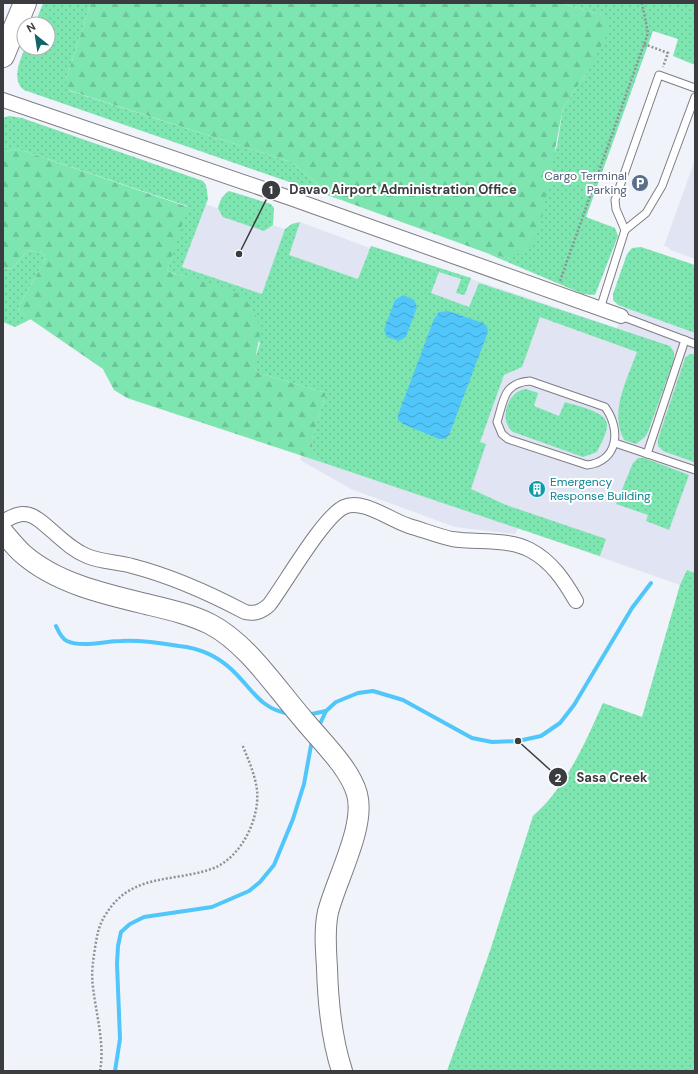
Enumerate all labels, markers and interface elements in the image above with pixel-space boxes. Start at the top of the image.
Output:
north arrow [16,16,56,56]
text: N [24,19,38,35]
place label: Cargo Terminal Parking [544,168,627,198]
parking icon: Cargo Terminal Parking [630,173,650,193]
callout: Davao Airport Administration Office [261,177,525,202]
text: Davao Airport Administration Office [289,181,517,198]
text: 1 [269,182,273,198]
place label: Emergency Response Building [550,474,651,504]
building icon: Emergency Response Building [527,479,547,499]
callout: Sasa Creek [548,765,655,790]
text: Sasa Creek [576,769,648,786]
text: 2 [555,770,562,786]

